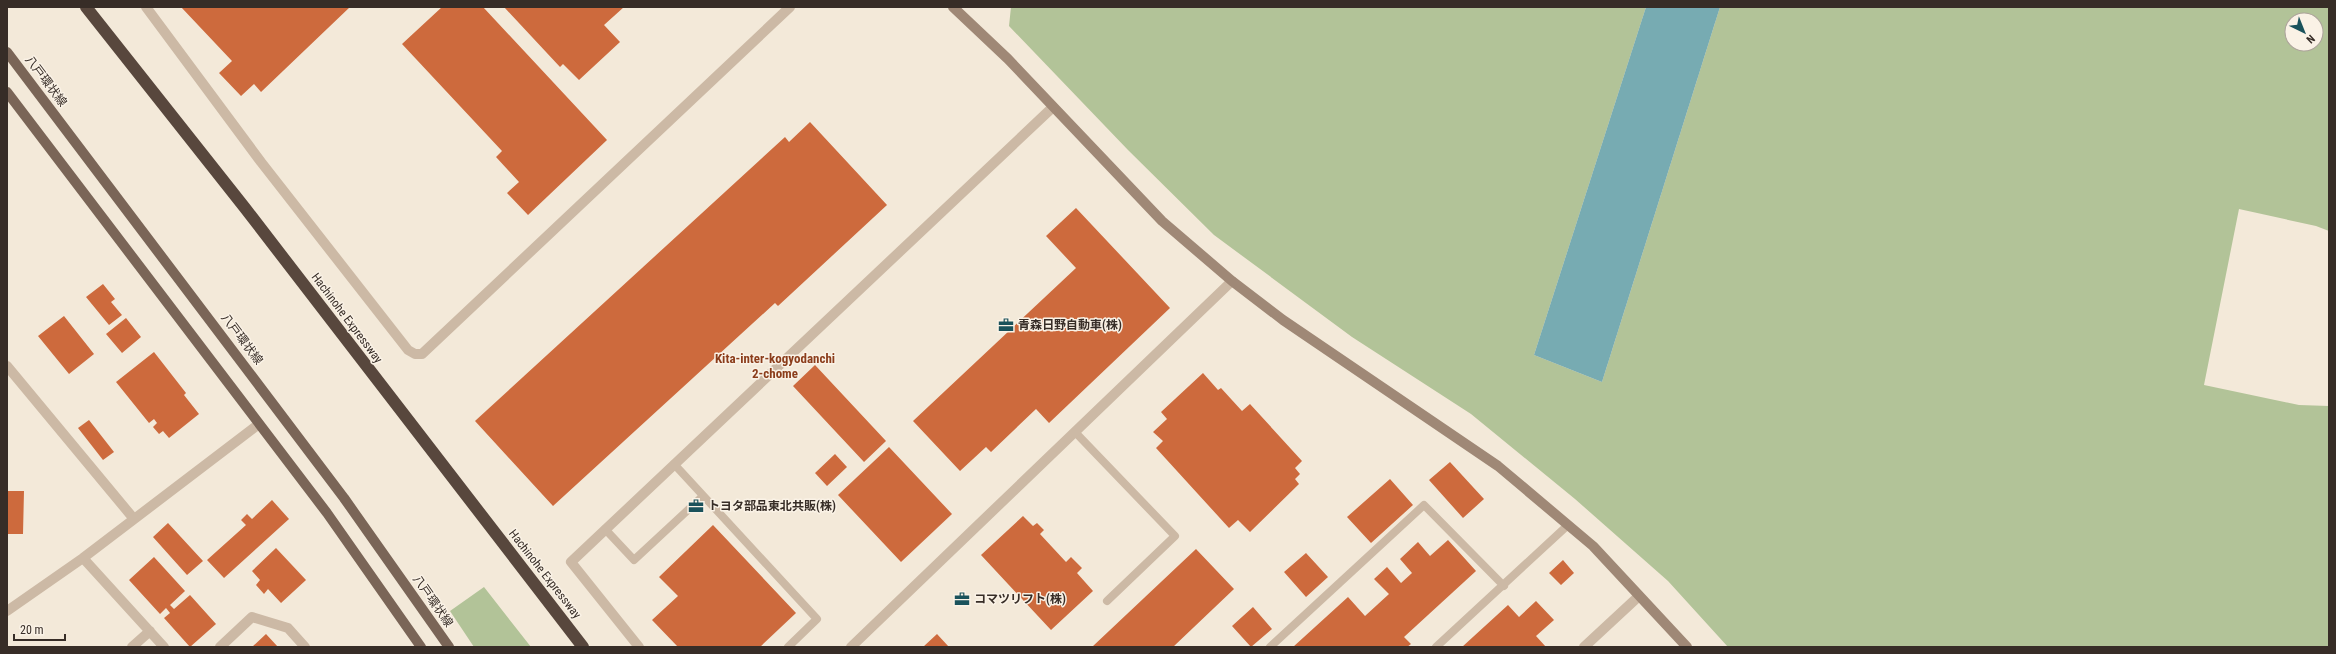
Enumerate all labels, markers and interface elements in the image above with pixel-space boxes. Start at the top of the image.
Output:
north arrow [2284,12,2324,52]
text: N [2303,32,2317,46]
street label: 八戸環状線 [22,53,70,109]
street label: Hachinohe Expressway [309,270,385,366]
street label: 八戸環状線 [218,311,266,367]
office icon: 青森日野自動車(株) [997,316,1015,334]
place label: 青森日野自動車(株) [1018,318,1122,332]
district label: Kita-inter-kogyodanchi 2-chome [715,351,835,381]
office icon: トヨタ部品東北共販(株) [687,497,705,515]
place label: トヨタ部品東北共販(株) [708,499,836,513]
street label: Hachinohe Expressway [506,527,584,621]
street label: 八戸環状線 [410,572,456,630]
office icon: コマツリフト(株) [953,590,971,608]
place label: コマツリフト(株) [974,592,1066,606]
scale bar [14,616,65,642]
text: 20 m [20,623,44,637]

